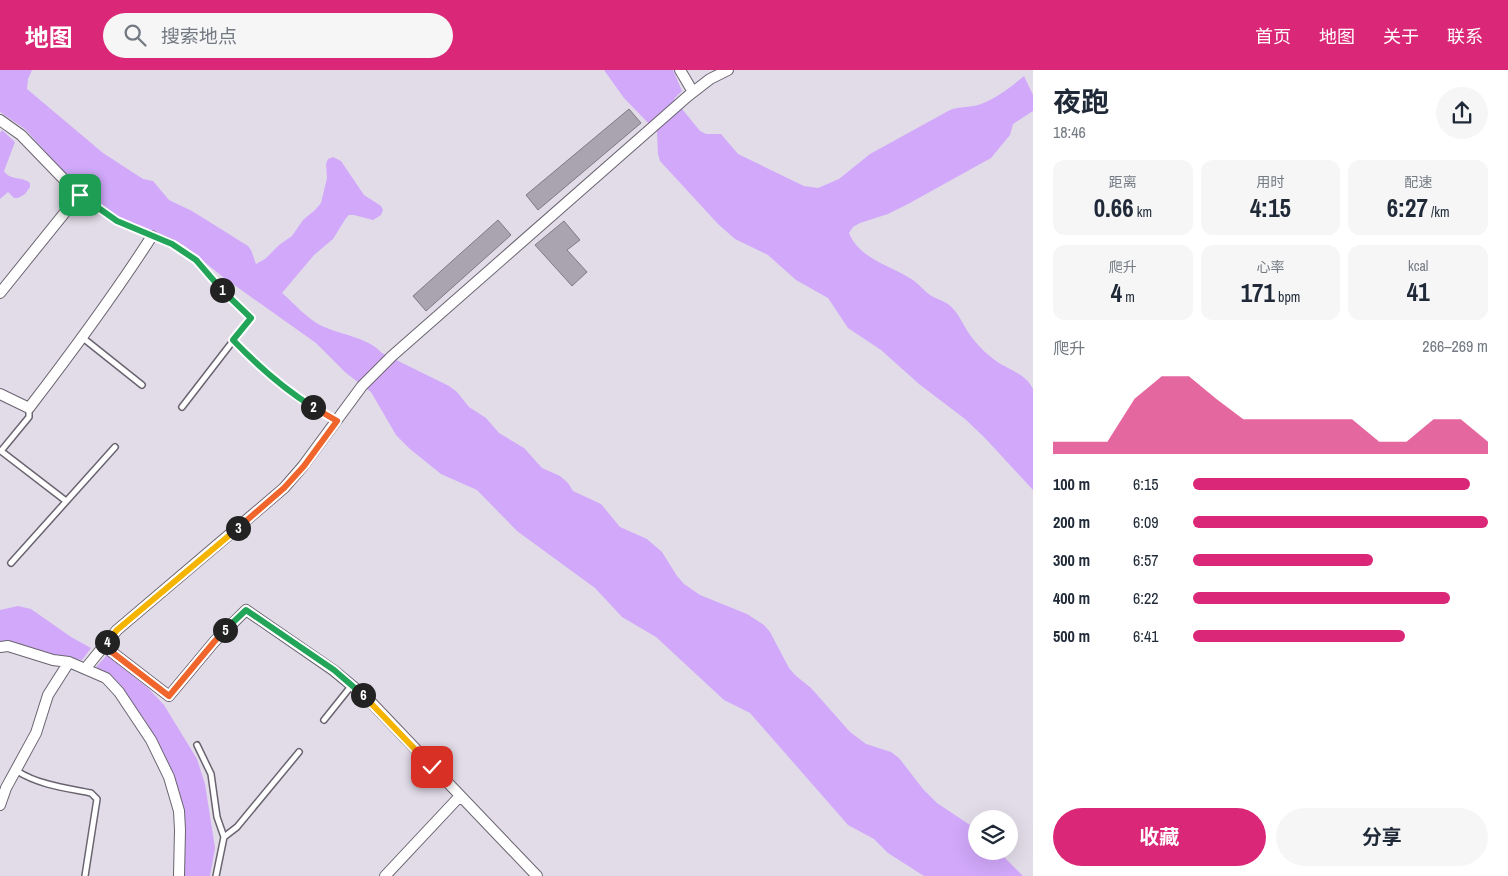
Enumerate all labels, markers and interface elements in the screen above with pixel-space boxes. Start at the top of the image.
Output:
search box [103,13,453,58]
text: 地图 [25,21,73,53]
icon: search [121,21,149,49]
text: 搜索地点 [161,23,237,49]
text: 首页 [1255,24,1291,49]
text: 地图 [1319,24,1355,49]
text: 关于 [1383,24,1419,49]
text: 联系 [1447,24,1483,49]
text: 夜跑 [1053,83,1109,121]
button: share [1436,87,1488,139]
text: 18:46 [1053,121,1086,143]
text: 距离 [1109,173,1137,191]
text: 用时 [1256,173,1284,191]
text: 配速 [1404,173,1432,191]
pin [59,174,101,216]
icon: arrive [66,181,94,209]
text: 0.66 [1094,191,1134,225]
text: 4:15 [1250,191,1291,225]
text: 6:27 [1387,191,1428,225]
text: km [1134,203,1152,221]
text: /km [1428,203,1450,221]
text: kcal [1408,257,1428,275]
text: 爬升 [1109,258,1137,276]
text: 心率 [1256,258,1284,276]
text: 41 [1407,275,1430,309]
text: 4 [1111,276,1122,310]
text: 171 [1241,276,1275,310]
pin: 1 [210,278,234,302]
text: 1 [219,281,226,299]
text: m [1122,288,1135,306]
text: bpm [1275,288,1300,306]
text: 266–269 m [1422,335,1488,357]
text: 爬升 [1053,337,1085,359]
pin: 2 [300,394,326,420]
text: 2 [310,398,317,416]
text: 100 m [1053,473,1090,495]
text: 6:15 [1133,473,1159,495]
text: 200 m [1053,511,1090,533]
text: 6:09 [1133,511,1159,533]
pin: 3 [226,516,250,540]
text: 3 [235,519,242,537]
text: 300 m [1053,549,1090,571]
text: 6:57 [1133,549,1159,571]
text: 400 m [1053,587,1090,609]
text: 6:22 [1133,587,1159,609]
pin: 5 [212,618,238,642]
text: 5 [222,621,229,639]
text: 500 m [1053,625,1090,647]
text: 6:41 [1133,625,1159,647]
pin: 4 [94,630,120,654]
text: 4 [104,633,111,651]
pin: 6 [350,682,376,708]
text: 6 [360,686,367,704]
pin [411,746,453,788]
icon: check [418,753,446,781]
button: 收藏 [1053,808,1266,866]
button: 分享 [1276,808,1488,866]
map controls [968,810,1018,860]
button: layers [968,810,1018,860]

